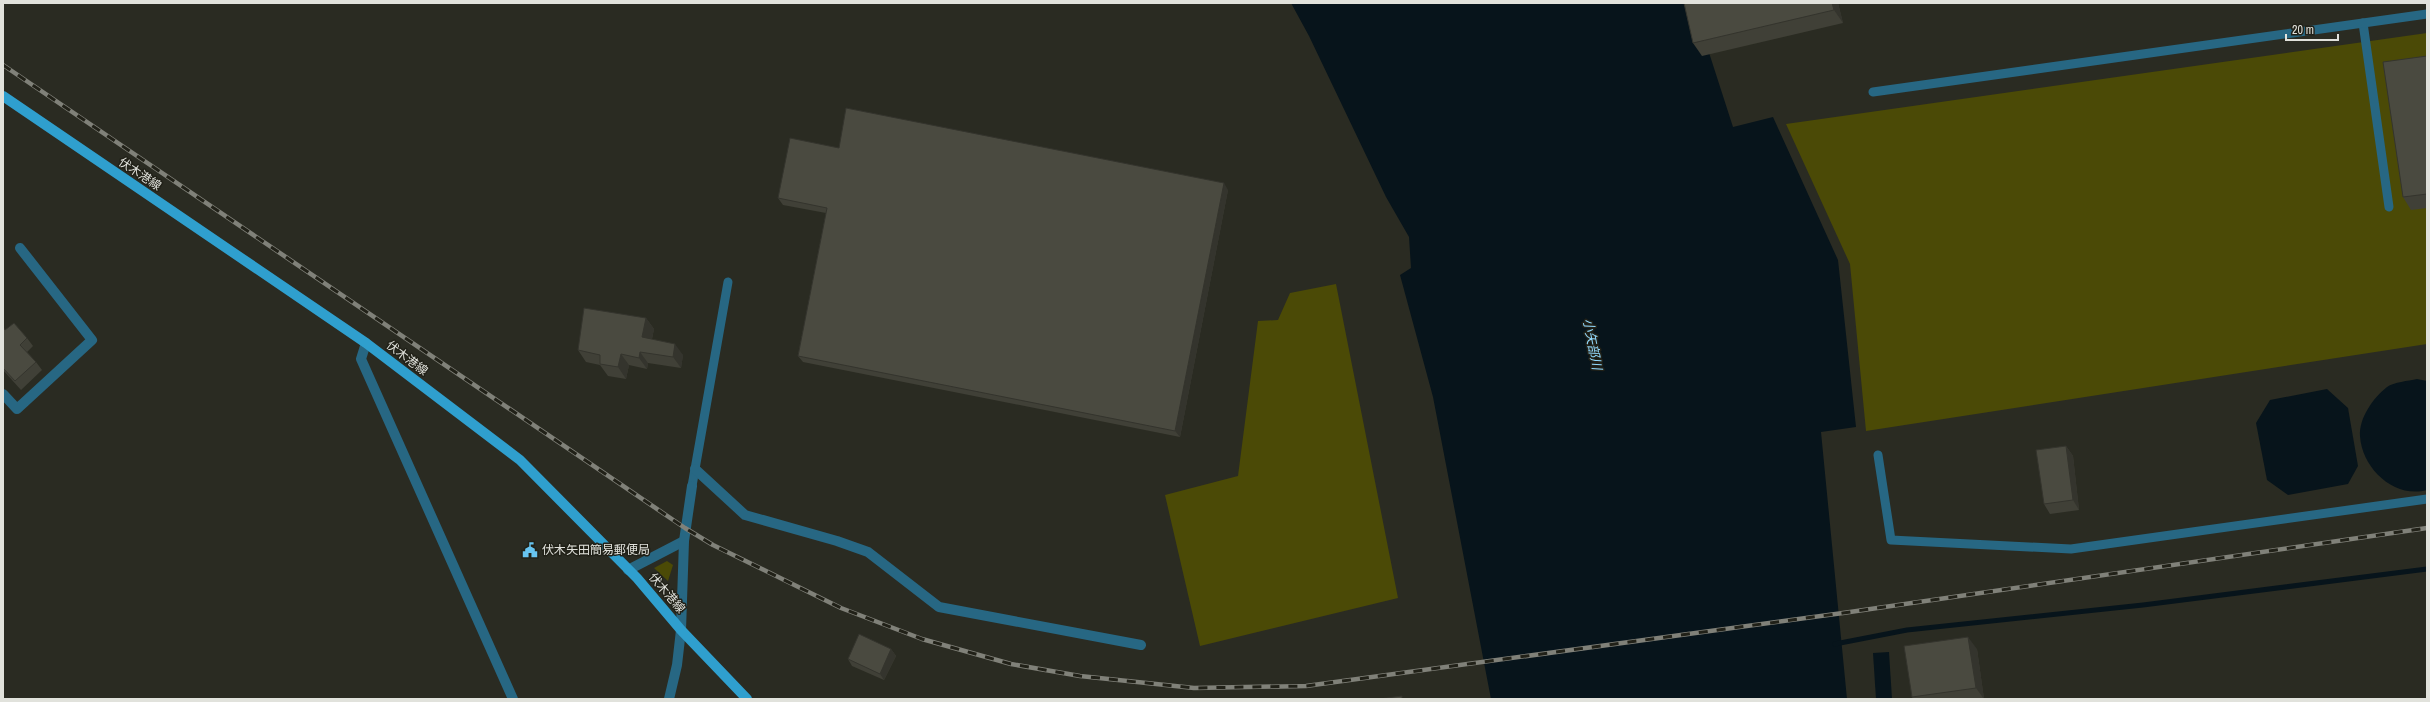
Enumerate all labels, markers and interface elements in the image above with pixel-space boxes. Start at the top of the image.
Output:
scale bar [2286,16,2338,42]
text: 20 m [2292,22,2314,38]
street label: 伏木港線 [116,154,164,194]
water label: 小矢部川 [1579,317,1606,373]
street label: 伏木港線 [383,337,431,379]
public building icon: 伏木矢田簡易郵便局 [521,541,539,559]
place label: 伏木矢田簡易郵便局 [542,542,650,558]
street label: 伏木港線 [645,570,689,616]

